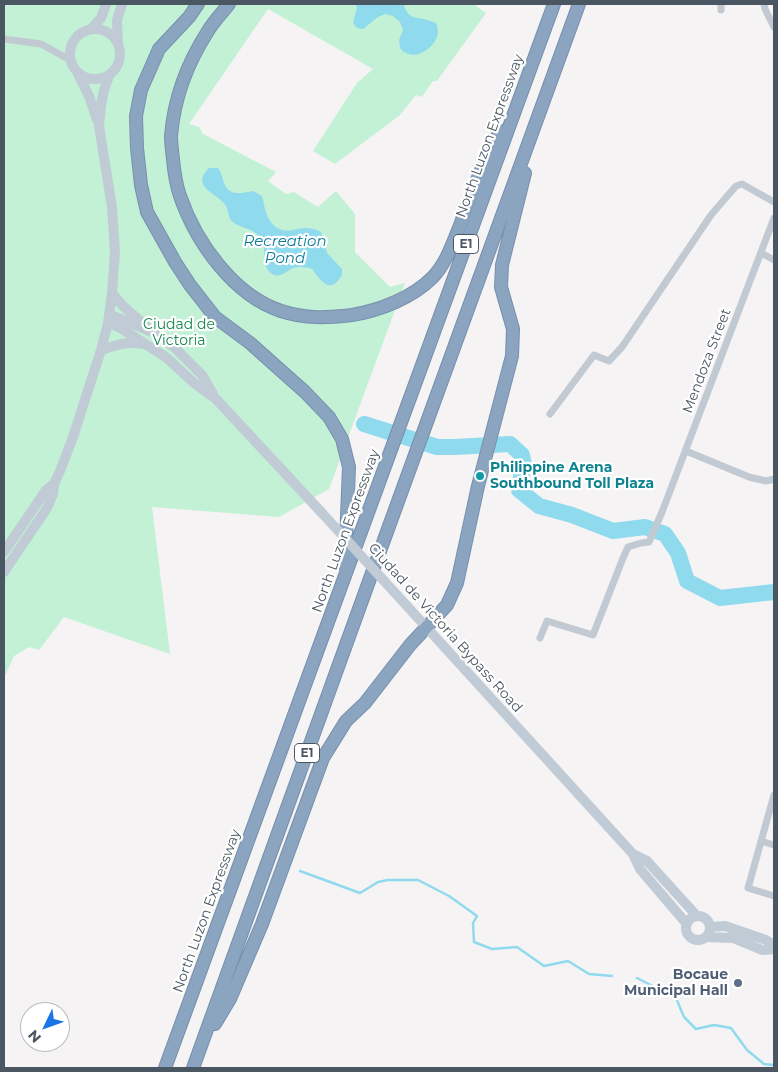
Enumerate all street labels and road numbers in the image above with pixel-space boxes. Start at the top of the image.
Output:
street label: North Luzon Expressway [453,52,527,220]
road number: E1 [454,234,478,253]
street label: Mendoza Street [679,306,735,416]
street label: North Luzon Expressway [309,447,383,615]
street label: Ciudad de Victoria Bypass Road [364,540,526,716]
road number: E1 [294,744,320,762]
street label: North Luzon Expressway [170,827,244,995]

